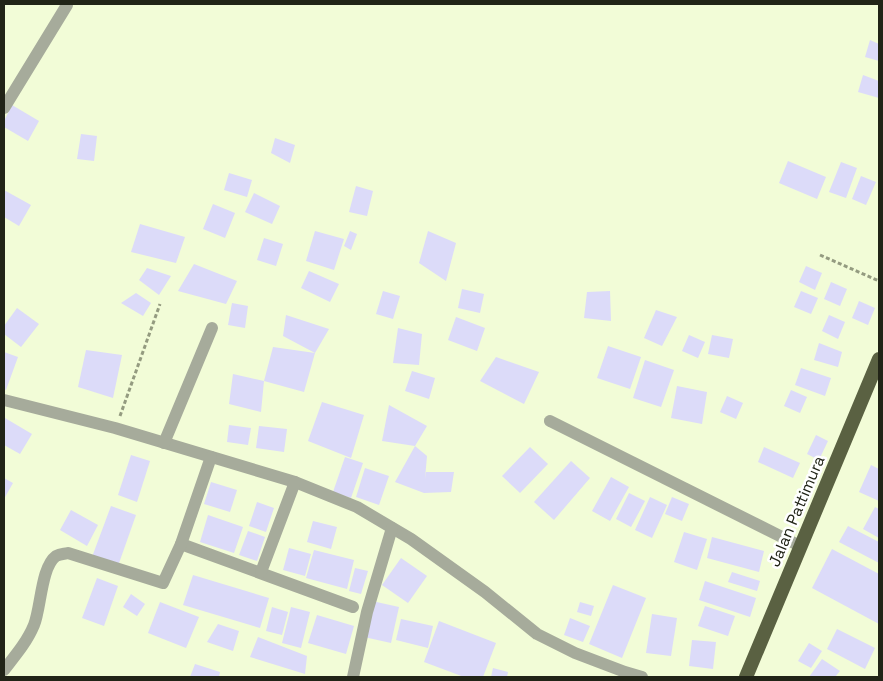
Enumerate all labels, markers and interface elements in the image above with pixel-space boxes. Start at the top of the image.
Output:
street label: Jalan Pattimura [764,452,829,570]

